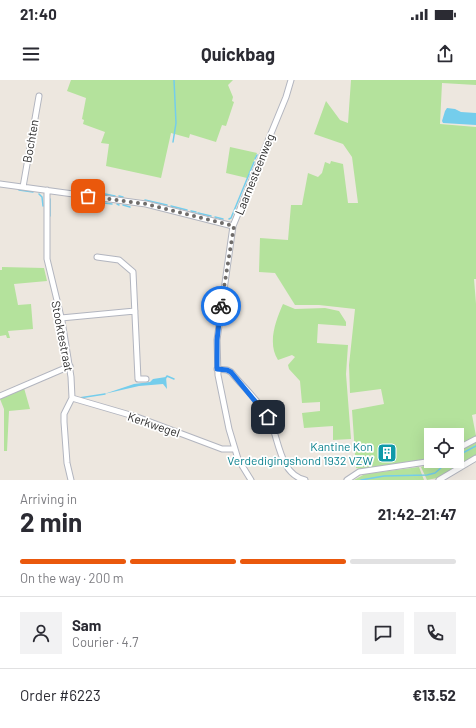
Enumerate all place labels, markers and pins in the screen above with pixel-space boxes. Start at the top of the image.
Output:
pin [71,179,105,213]
pin [251,400,285,434]
place label: Kantine Kon Verdedigingshond 1932 VZW [227,439,373,467]
building icon: Kantine Kon Verdedigingshond 1932 VZW [376,442,398,464]

